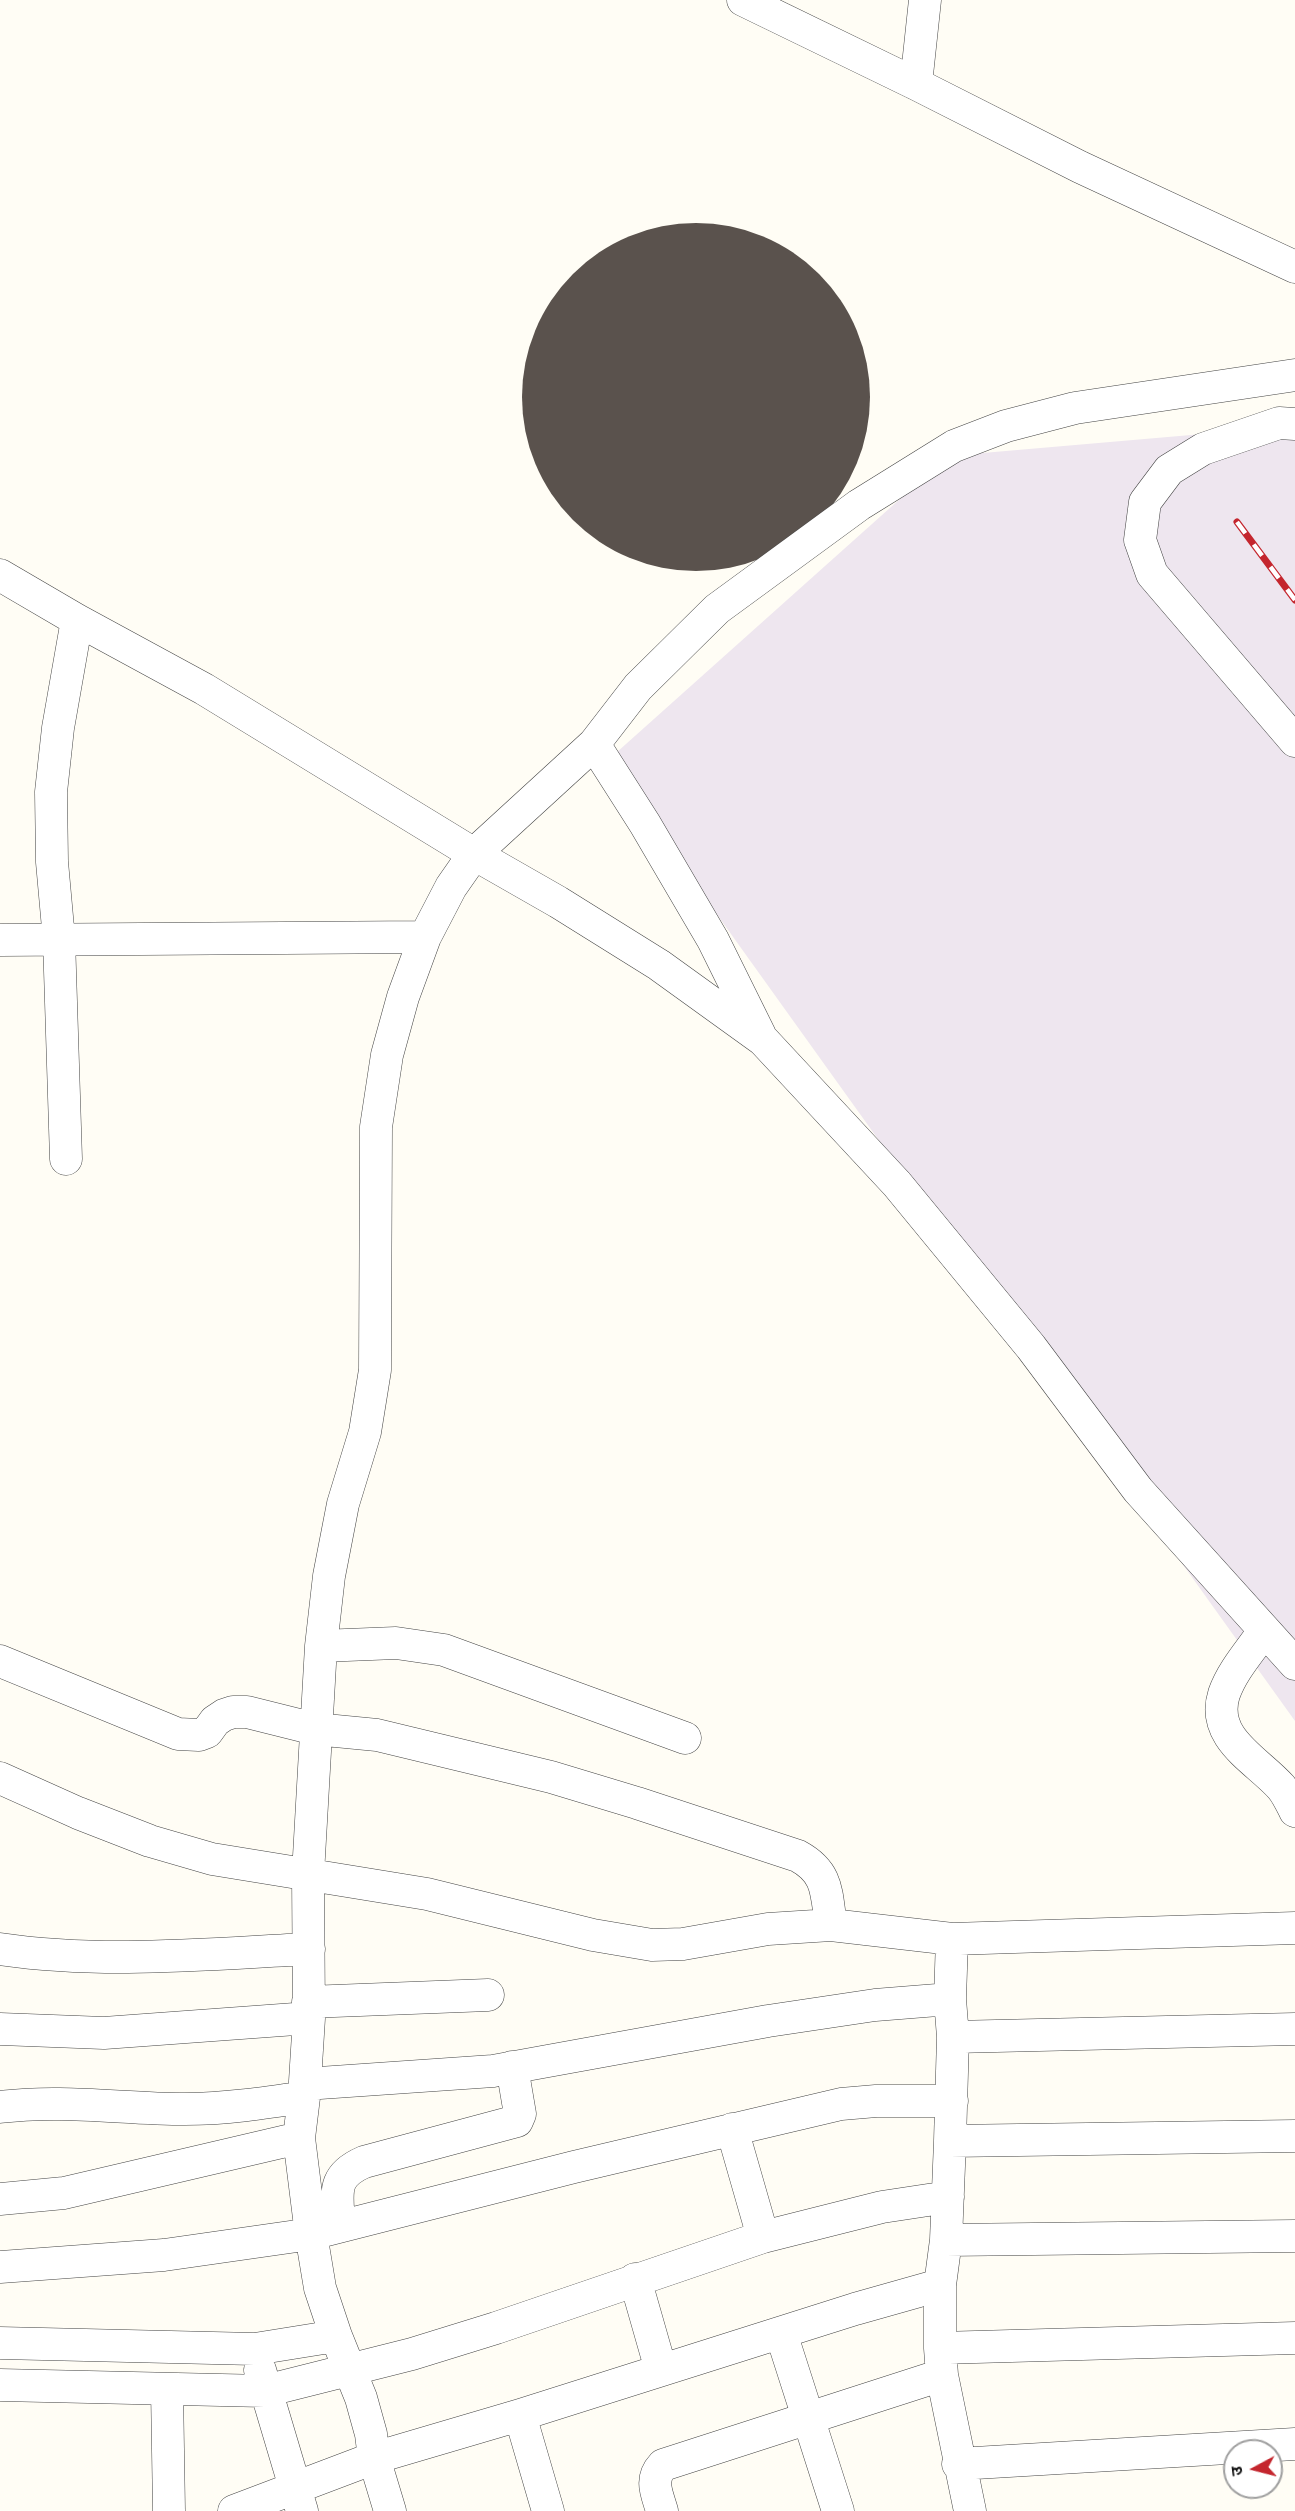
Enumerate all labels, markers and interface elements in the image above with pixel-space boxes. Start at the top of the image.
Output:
north arrow [1223,2439,1283,2499]
text: उ [1227,2465,1247,2477]

